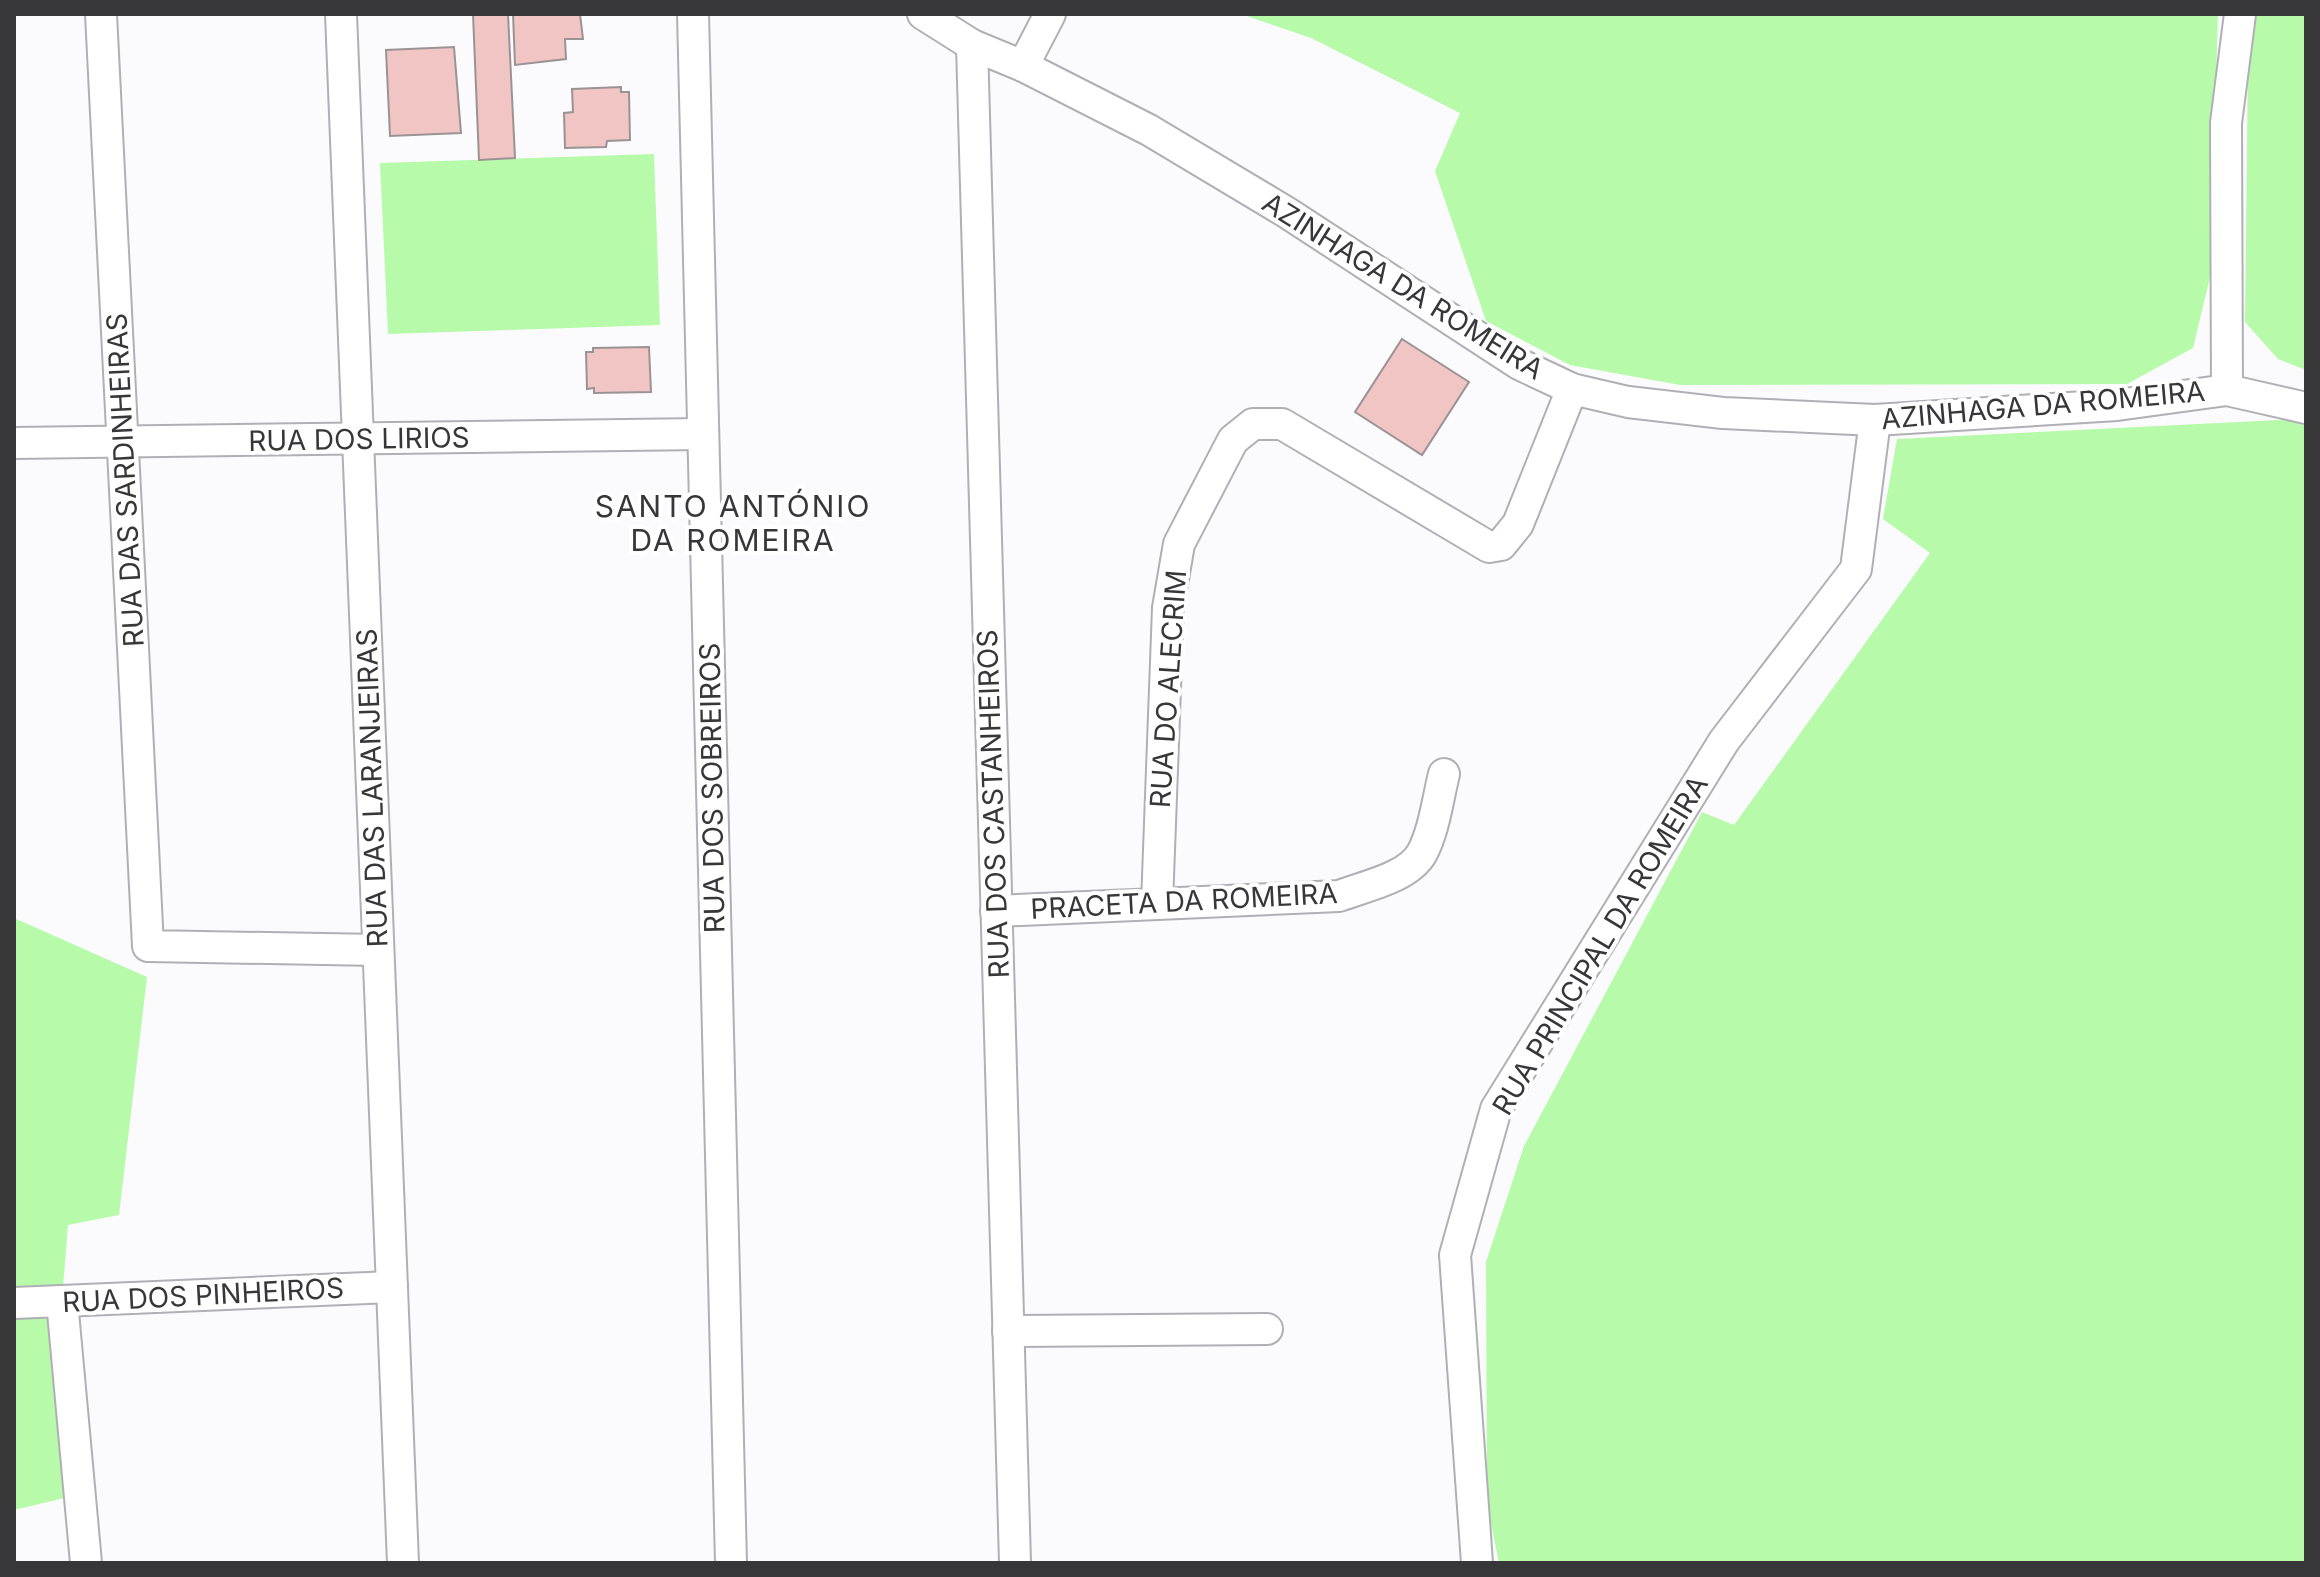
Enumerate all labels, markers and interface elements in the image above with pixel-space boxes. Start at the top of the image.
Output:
street label: AZINHAGA DA ROMEIRA [1256,185,1550,387]
street label: RUA DAS SARDINHEIRAS [99,312,151,648]
street label: AZINHAGA DA ROMEIRA [1880,374,2206,436]
street label: RUA DOS LIRIOS [248,420,470,458]
district label: SANTO ANTÓNIO DA ROMEIRA [595,488,871,558]
street label: RUA DO ALECRIM [1143,569,1193,809]
street label: RUA DAS LARANJEIRAS [349,628,395,948]
street label: RUA DOS CASTANHEIROS [970,629,1016,979]
street label: RUA DOS SOBREIROS [692,643,732,933]
street label: RUA PRINCIPAL DA ROMEIRA [1485,769,1715,1121]
street label: PRACETA DA ROMEIRA [1030,876,1338,926]
street label: RUA DOS PINHEIROS [61,1271,345,1319]

